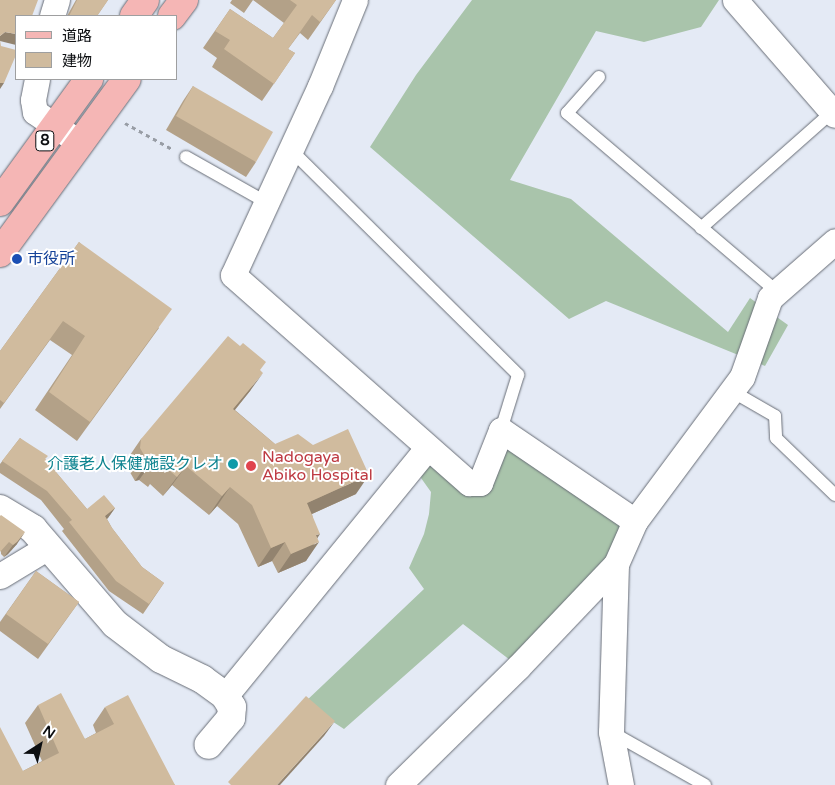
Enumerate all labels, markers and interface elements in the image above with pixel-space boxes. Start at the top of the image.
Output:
legend [15,15,178,80]
text: 道路 [62,27,92,45]
text: 建物 [62,52,92,70]
road number: 8 [35,128,55,154]
place label: 市役所 [27,249,75,269]
marker: 市役所 [11,253,23,265]
place label: Nadogaya Abiko Hospital [262,447,373,485]
place label: 介護老人保健施設クレオ [47,454,223,474]
marker: 介護老人保健施設クレオ [227,458,239,470]
marker: Nadogaya Abiko Hospital [244,459,258,473]
north arrow [15,720,65,770]
text: N [39,722,58,742]

